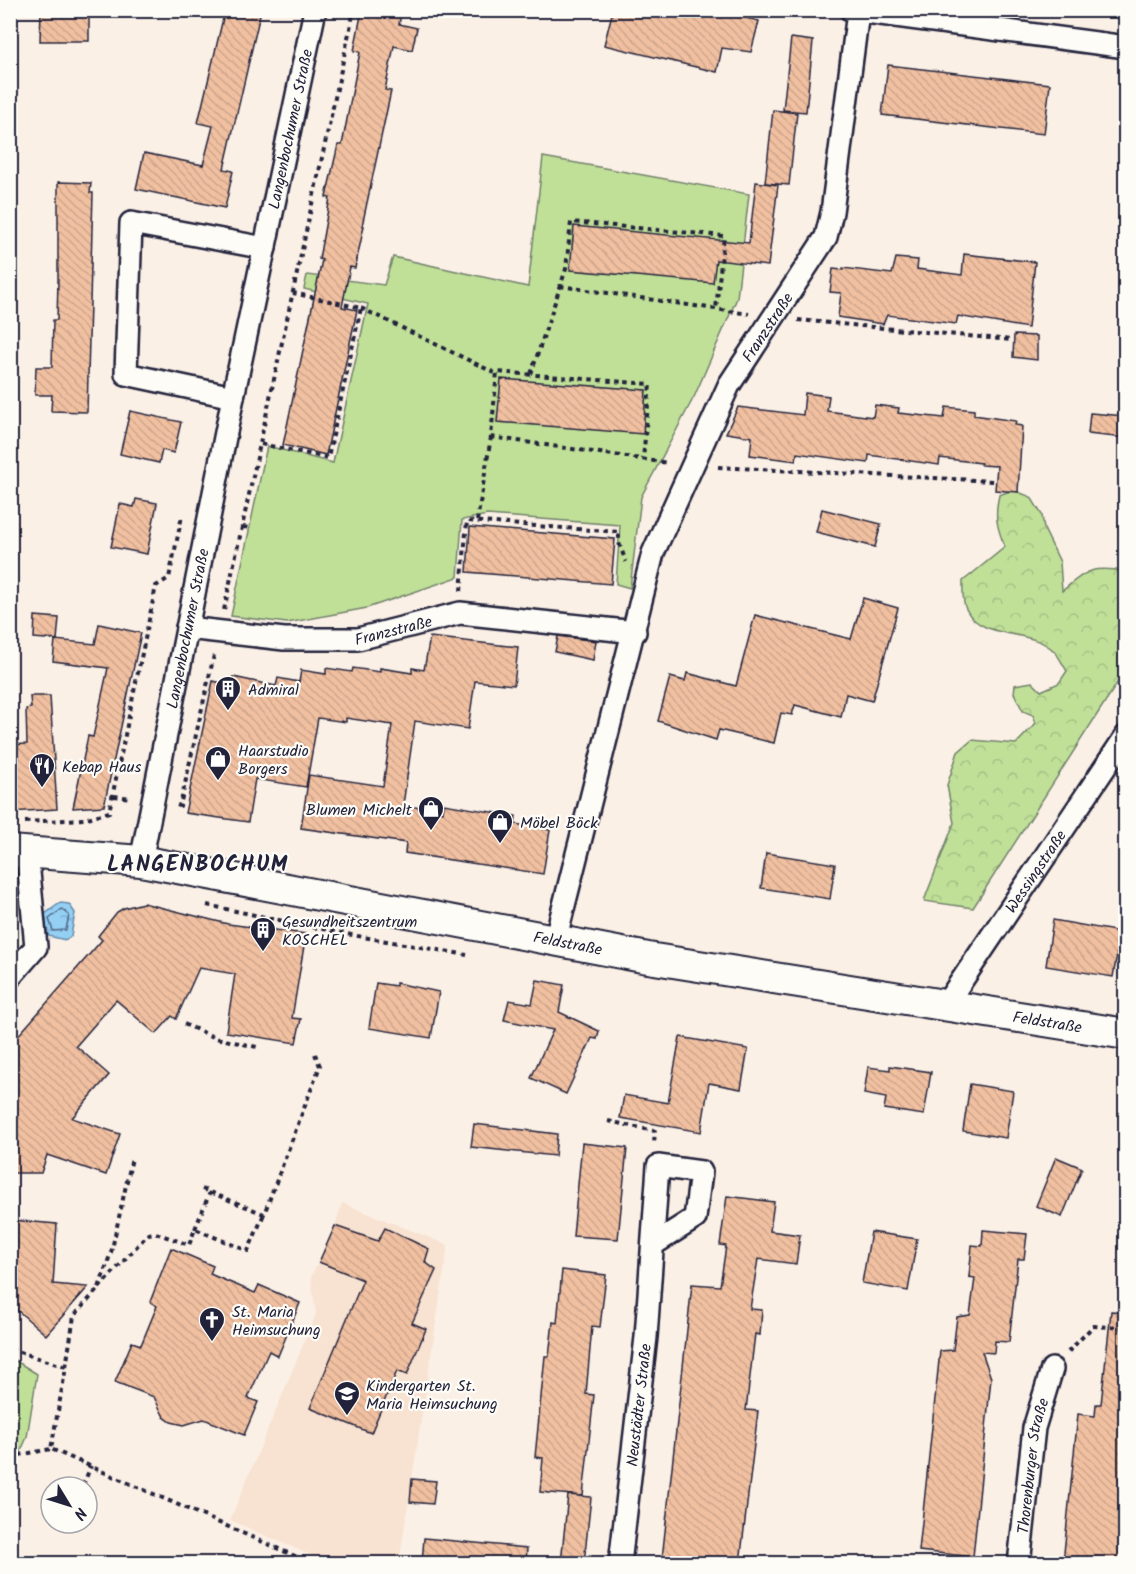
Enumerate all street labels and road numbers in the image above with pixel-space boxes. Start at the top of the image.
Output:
street label: Langenbochumer Straße [262,47,320,212]
street label: Franzstraße [736,288,800,368]
street label: Langenbochumer Straße [160,546,217,711]
street label: Franzstraße [352,610,435,653]
street label: Wessingstraße [999,825,1074,919]
street label: Feldstraße [531,925,604,963]
street label: Feldstraße [1011,1005,1084,1041]
street label: Neustädter Straße [620,1342,659,1468]
street label: Thorenburger Straße [1011,1395,1056,1535]

